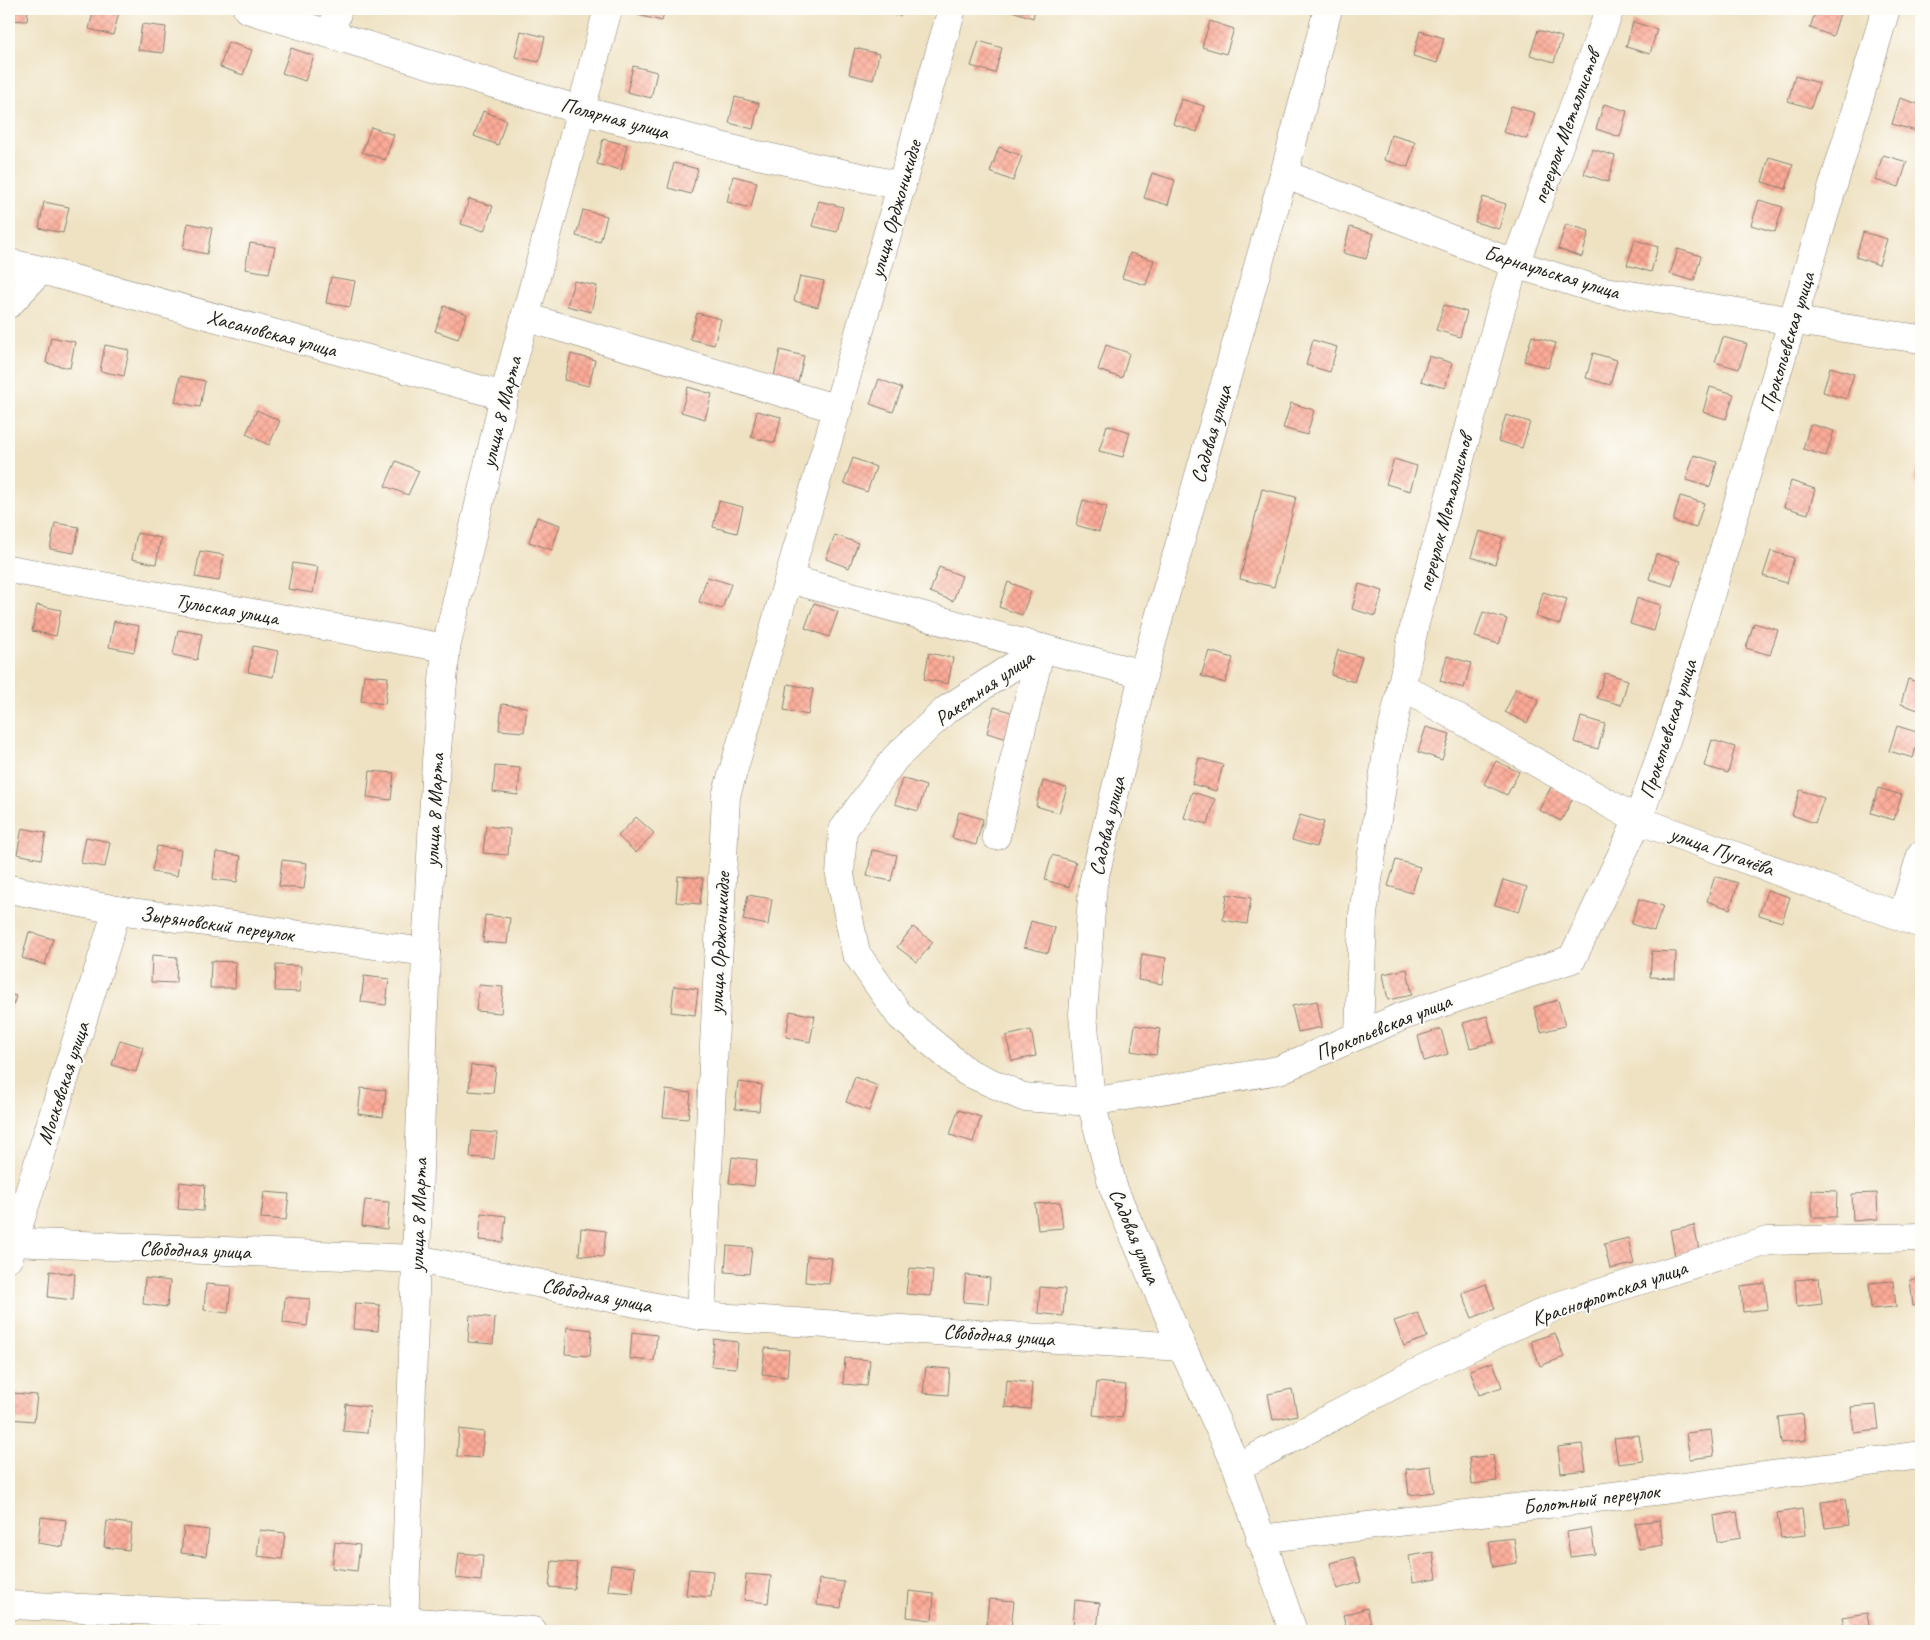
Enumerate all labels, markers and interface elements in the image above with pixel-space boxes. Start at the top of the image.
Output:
street label: переулок Металлистов [1526,42,1607,207]
street label: Полярная улица [558,91,674,145]
street label: улица Орджоникидзе [862,135,928,283]
street label: Барнаульская улица [1481,239,1624,305]
street label: Прокопьевская улица [1753,268,1821,415]
street label: Хасановская улица [204,303,341,363]
street label: улица 8 Марта [474,352,528,472]
street label: Садовая улица [1185,380,1238,486]
street label: переулок Металлистов [1412,427,1480,594]
street label: Тульская улица [173,587,283,631]
street label: Ракетная улица [930,643,1040,732]
street label: Прокопьевская улица [1633,655,1703,802]
street label: улица 8 Марта [418,751,450,869]
street label: Садовая улица [1083,772,1131,878]
street label: улица Пугачёва [1665,820,1779,882]
street label: улица Орджоникидзе [702,869,736,1017]
street label: Зыряновский переулок [138,900,298,948]
street label: Прокопьевская улица [1311,987,1456,1066]
street label: Московская улица [31,1017,96,1147]
street label: улица 8 Марта [403,1156,433,1274]
street label: Садовая улица [1103,1185,1167,1289]
street label: Свободная улица [139,1235,253,1265]
street label: Краснофлотская улица [1528,1254,1692,1332]
street label: Свободная улица [540,1272,656,1319]
street label: Свободная улица [943,1318,1057,1352]
street label: Болотный переулок [1521,1477,1663,1520]

